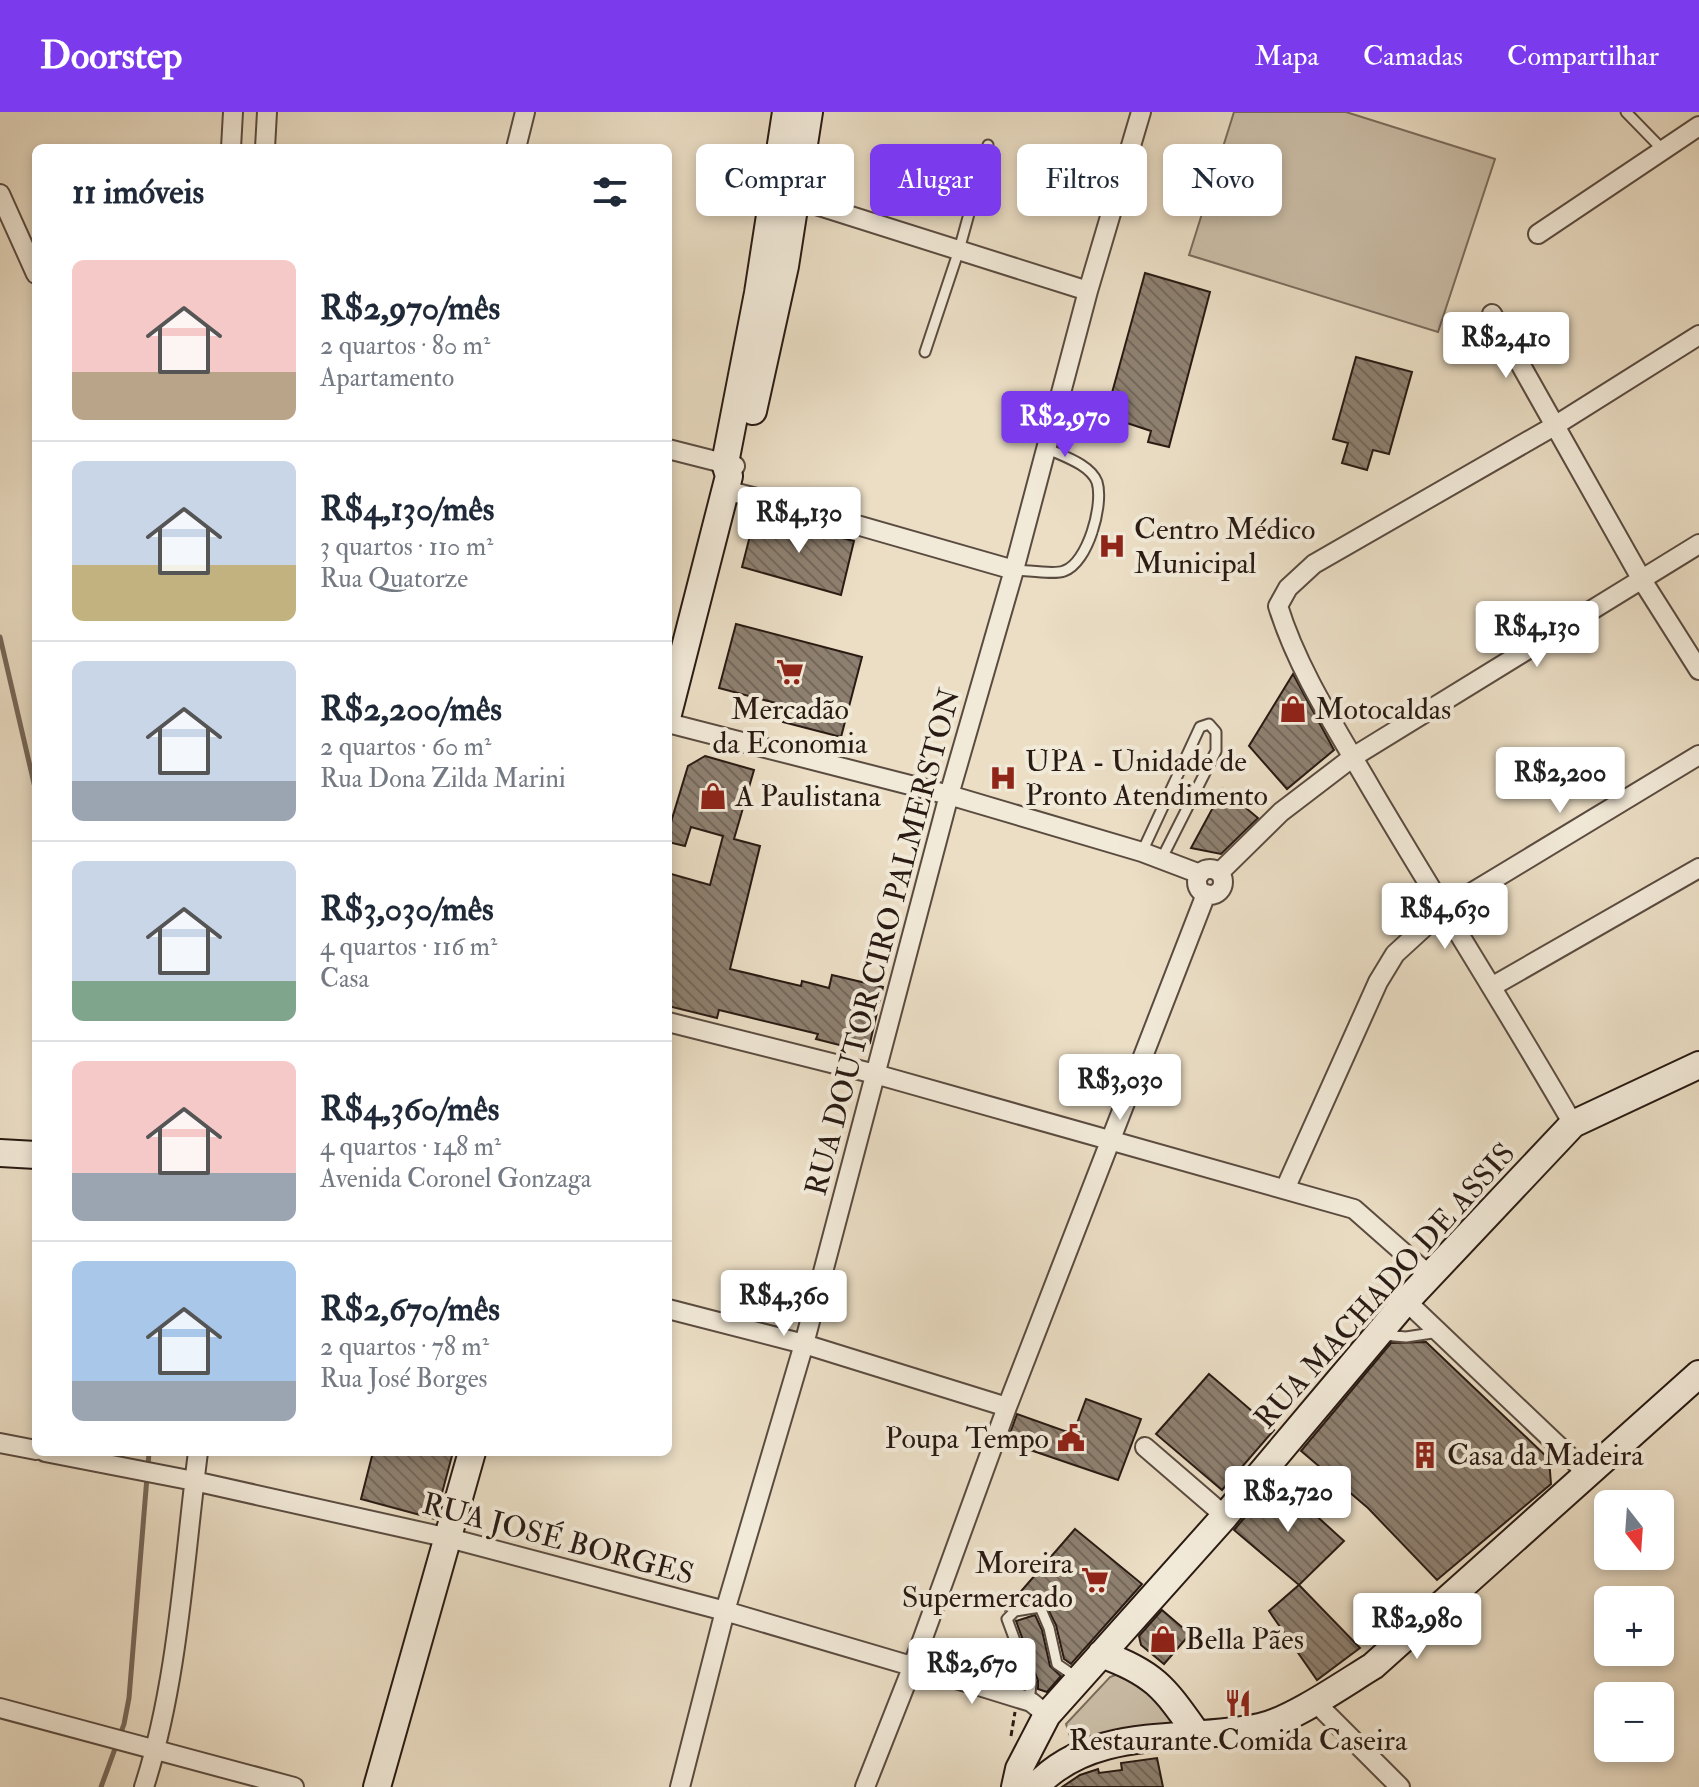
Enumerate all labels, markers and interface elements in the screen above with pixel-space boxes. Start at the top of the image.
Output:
text: Doorstep [40,32,182,80]
text: Mapa [1255,39,1319,74]
text: Camadas [1363,39,1463,74]
text: Compartilhar [1507,39,1659,74]
chip: Comprar [696,144,854,216]
chip: Alugar [870,144,1001,216]
chip: Filtros [1017,144,1147,216]
chip: Novo [1163,144,1282,216]
icon: filters [588,170,632,214]
text: 11 imóveis [72,171,204,214]
text: R$2,970/mês [320,287,500,330]
icon: home [136,292,232,388]
pin: R$2,410 [1432,312,1580,380]
text: R$2,410 [1461,322,1551,354]
text: 2 quartos · 80 m² [320,330,490,362]
text: Apartamento [320,362,454,394]
pin: R$2,970 [991,391,1139,459]
text: R$2,970 [1019,401,1111,433]
pin: R$4,130 [725,487,873,555]
text: R$4,130/mês [320,488,494,531]
icon: home [136,493,232,589]
text: R$4,130 [756,497,842,529]
place label: Centro Médico Municipal [1134,511,1315,582]
text: 3 quartos · 110 m² [320,531,493,563]
hospital icon: Centro Médico Municipal [1097,531,1127,561]
text: Rua Quatorze [320,563,468,595]
pin: R$4,130 [1463,601,1611,669]
text: R$4,130 [1494,611,1580,643]
supermarket icon: Mercadão da Economia [775,657,805,687]
street label: RUA DOUTOR CIRO PALMERSTON [797,684,969,1200]
text: R$2,200/mês [320,688,502,731]
place label: Mercadão da Economia [713,691,868,762]
place label: Motocaldas [1315,691,1451,728]
icon: home [136,693,232,789]
shop icon: Motocaldas [1278,694,1308,724]
text: 2 quartos · 60 m² [320,731,491,763]
place label: UPA - Unidade de Pronto Atendimento [1025,743,1268,814]
pin: R$2,200 [1486,747,1634,815]
text: R$2,200 [1514,757,1606,789]
text: Rua Dona Zilda Marini [320,763,566,795]
hospital icon: UPA - Unidade de Pronto Atendimento [988,763,1018,793]
place label: A Paulistana [734,778,882,815]
shop icon: A Paulistana [698,781,728,811]
pin: R$4,630 [1371,883,1519,951]
text: R$3,030/mês [320,888,494,931]
icon: home [136,893,232,989]
text: R$4,630 [1400,893,1490,925]
text: 4 quartos · 116 m² [320,931,497,963]
text: Casa [320,963,369,995]
pin: R$3,030 [1046,1054,1194,1122]
text: R$3,030 [1077,1064,1163,1096]
text: R$4,360/mês [320,1088,499,1131]
icon: home [136,1093,232,1189]
text: 4 quartos · 148 m² [320,1131,501,1163]
street label: RUA MACHADO DE ASSIS [1247,1135,1523,1437]
text: Avenida Coronel Gonzaga [320,1163,592,1195]
pin: R$4,360 [710,1270,858,1338]
text: R$4,360 [739,1280,829,1312]
text: R$2,670/mês [320,1288,500,1331]
icon: home [136,1293,232,1389]
text: 2 quartos · 78 m² [320,1331,489,1363]
text: Rua José Borges [320,1363,487,1395]
place label: Poupa Tempo [885,1420,1049,1457]
public building icon: Poupa Tempo [1056,1423,1086,1453]
place label: Casa da Madeira [1447,1437,1644,1474]
building icon: Casa da Madeira [1410,1440,1440,1470]
pin: R$2,720 [1214,1466,1362,1534]
text: R$2,720 [1243,1476,1333,1508]
street label: RUA JOSÉ BORGES [418,1484,698,1593]
north arrow [1594,1490,1674,1570]
map controls [1594,1490,1674,1762]
place label: Moreira Supermercado [902,1545,1074,1616]
supermarket icon: Moreira Supermercado [1080,1565,1110,1595]
button: + [1594,1586,1674,1666]
pin: R$2,980 [1343,1593,1491,1661]
text: R$2,980 [1371,1603,1463,1635]
place label: Bella Pães [1185,1621,1304,1658]
shop icon: Bella Pães [1148,1624,1178,1654]
pin: R$2,670 [898,1638,1046,1706]
text: R$2,670 [927,1648,1017,1680]
button: − [1594,1682,1674,1762]
restaurant icon: Restaurante Comida Caseira [1223,1688,1253,1718]
place label: Restaurante Comida Caseira [1069,1722,1408,1759]

